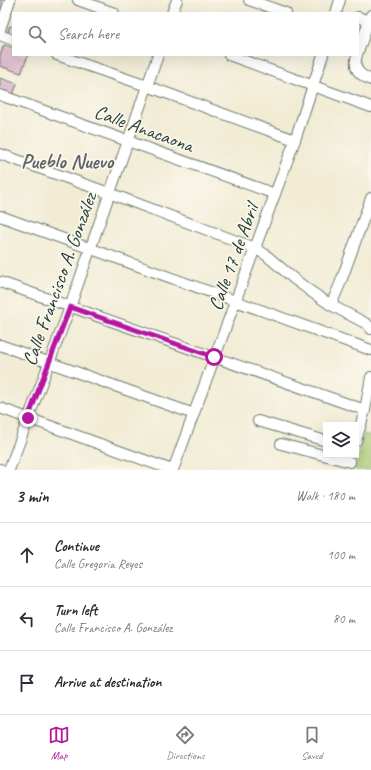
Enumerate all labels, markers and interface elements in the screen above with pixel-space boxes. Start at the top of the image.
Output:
search box [12,12,359,56]
icon: search [26,23,48,45]
text: Search here [58,25,119,44]
street label: Calle Anacaona [91,99,198,159]
district label: Pueblo Nuevo [21,148,114,174]
street label: Calle Francisco A. González [17,188,103,369]
street label: Calle 17 de Abril [203,197,265,314]
route start [205,348,223,366]
route end [19,409,37,427]
map controls [323,422,359,458]
button: layers [323,422,359,458]
text: 3 min [16,486,49,507]
text: Walk · 180 m [296,488,355,504]
text: Continue [54,537,99,556]
icon: ahead [16,544,38,566]
text: 100 m [327,547,355,563]
text: Calle Gregoria Reyes [54,556,142,572]
text: Turn left [54,601,97,620]
icon: left [16,608,38,630]
text: 80 m [333,611,355,627]
text: Calle Francisco A. González [54,620,172,636]
icon: arrive [16,672,38,694]
text: Arrive at destination [54,673,161,692]
tab: Map [48,724,70,762]
tab: Directions [166,724,205,762]
tab: Saved [301,724,323,762]

